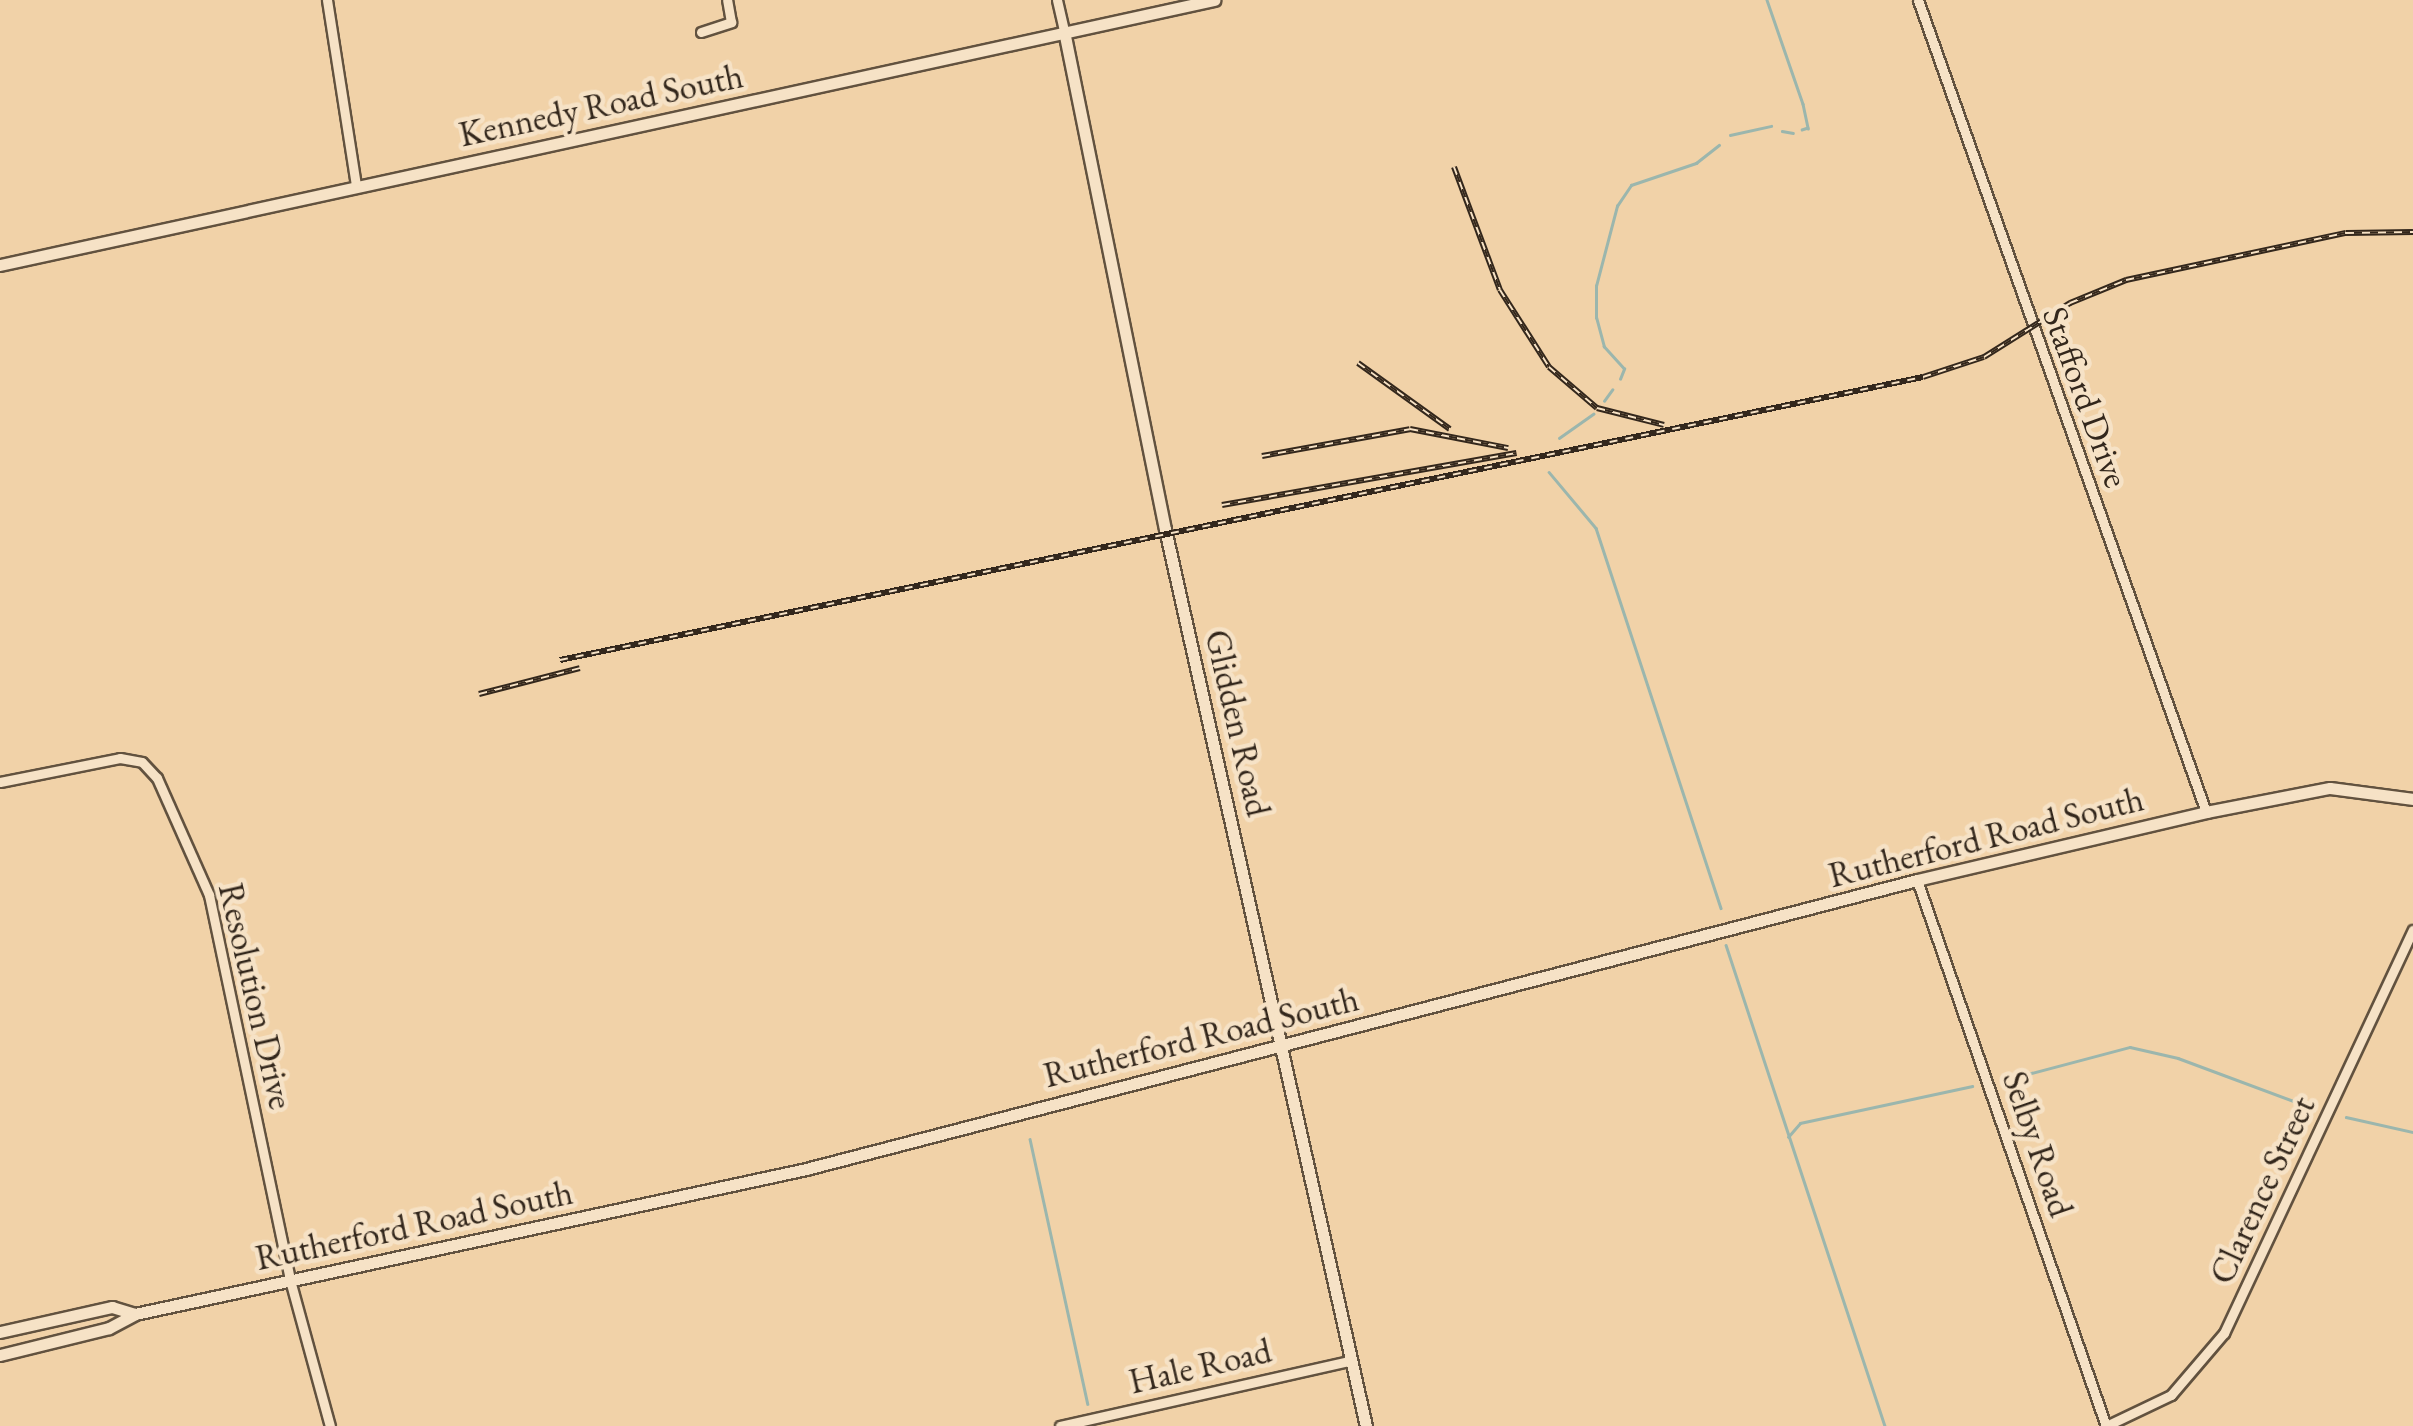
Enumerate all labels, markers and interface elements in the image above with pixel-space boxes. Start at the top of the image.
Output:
street label: Kennedy Road South [455,54,747,156]
street label: Stafford Drive [2034,301,2138,493]
street label: Glidden Road [1196,626,1280,820]
street label: Rutherford Road South [1824,778,2148,896]
street label: Resolution Drive [210,879,302,1113]
street label: Rutherford Road South [1039,978,1363,1096]
street label: Selby Road [1994,1066,2082,1222]
street label: Clarence Street [2200,1090,2324,1290]
street label: Rutherford Road South [252,1171,576,1279]
street label: Hale Road [1125,1329,1275,1403]

